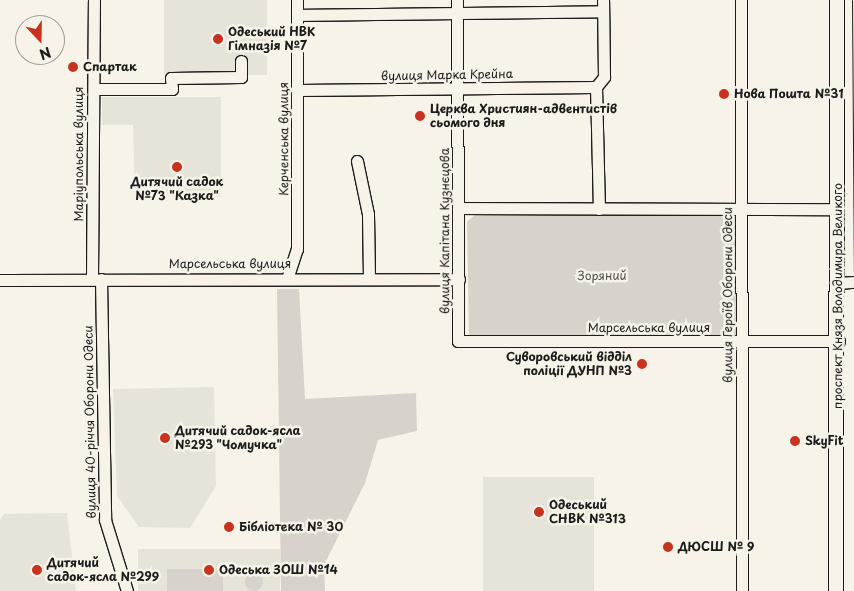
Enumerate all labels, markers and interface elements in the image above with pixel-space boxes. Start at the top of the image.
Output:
north arrow [15,15,65,65]
place label: Одеський НВК Гімназія №7 [228,25,316,53]
marker: Одеський НВК Гімназія №7 [212,33,224,45]
text: N [36,42,54,65]
place label: Спартак [83,60,137,74]
marker: Спартак [67,61,79,73]
street label: вулиця Марка Крейна [380,67,514,83]
street label: Керченська вулиця [277,82,291,196]
street label: Маріупольська вулиця [72,86,86,222]
place label: Нова Пошта №31 [734,87,844,101]
marker: Нова Пошта №31 [718,88,730,100]
place label: Церква Християн-адвентистів сьомого дня [430,102,617,130]
marker: Церква Християн-адвентистів сьомого дня [414,110,426,122]
street label: вулиця Капітана Кузнєцова [438,148,452,314]
marker: Дитячий садок №73 "Казка" [171,161,183,173]
place label: Дитячий садок №73 "Казка" [131,175,223,203]
street label: проспект Князя Володимира Великого [831,182,845,410]
street label: вулиця Героїв Оборони Одеси [721,207,735,383]
street label: Марсельська вулиця [169,257,291,271]
park label: Зоряний [578,269,626,283]
street label: Марсельська вулиця [588,321,710,335]
street label: вулиця 40-річчя Оборони Одеси [81,325,99,519]
place label: Суворовський відділ поліції ДУНП №3 [506,350,632,378]
marker: Суворовський відділ поліції ДУНП №3 [636,358,648,370]
place label: Дитячий садок-ясла №293 "Чомучка" [175,424,301,452]
marker: Дитячий садок-ясла №293 "Чомучка" [159,432,171,444]
place label: SkyFit [805,434,844,448]
marker: SkyFit [789,435,801,447]
place label: Одеський СНВК №313 [549,498,625,526]
marker: Одеський СНВК №313 [533,506,545,518]
place label: Бібліотека № 30 [239,520,343,534]
marker: Бібліотека № 30 [223,521,235,533]
place label: ДЮСШ № 9 [678,540,754,554]
marker: ДЮСШ № 9 [662,541,674,553]
place label: Дитячий садок-ясла №299 [47,556,160,584]
place label: Одеська ЗОШ №14 [219,563,338,577]
marker: Дитячий садок-ясла №299 [31,564,43,576]
marker: Одеська ЗОШ №14 [203,564,215,576]

